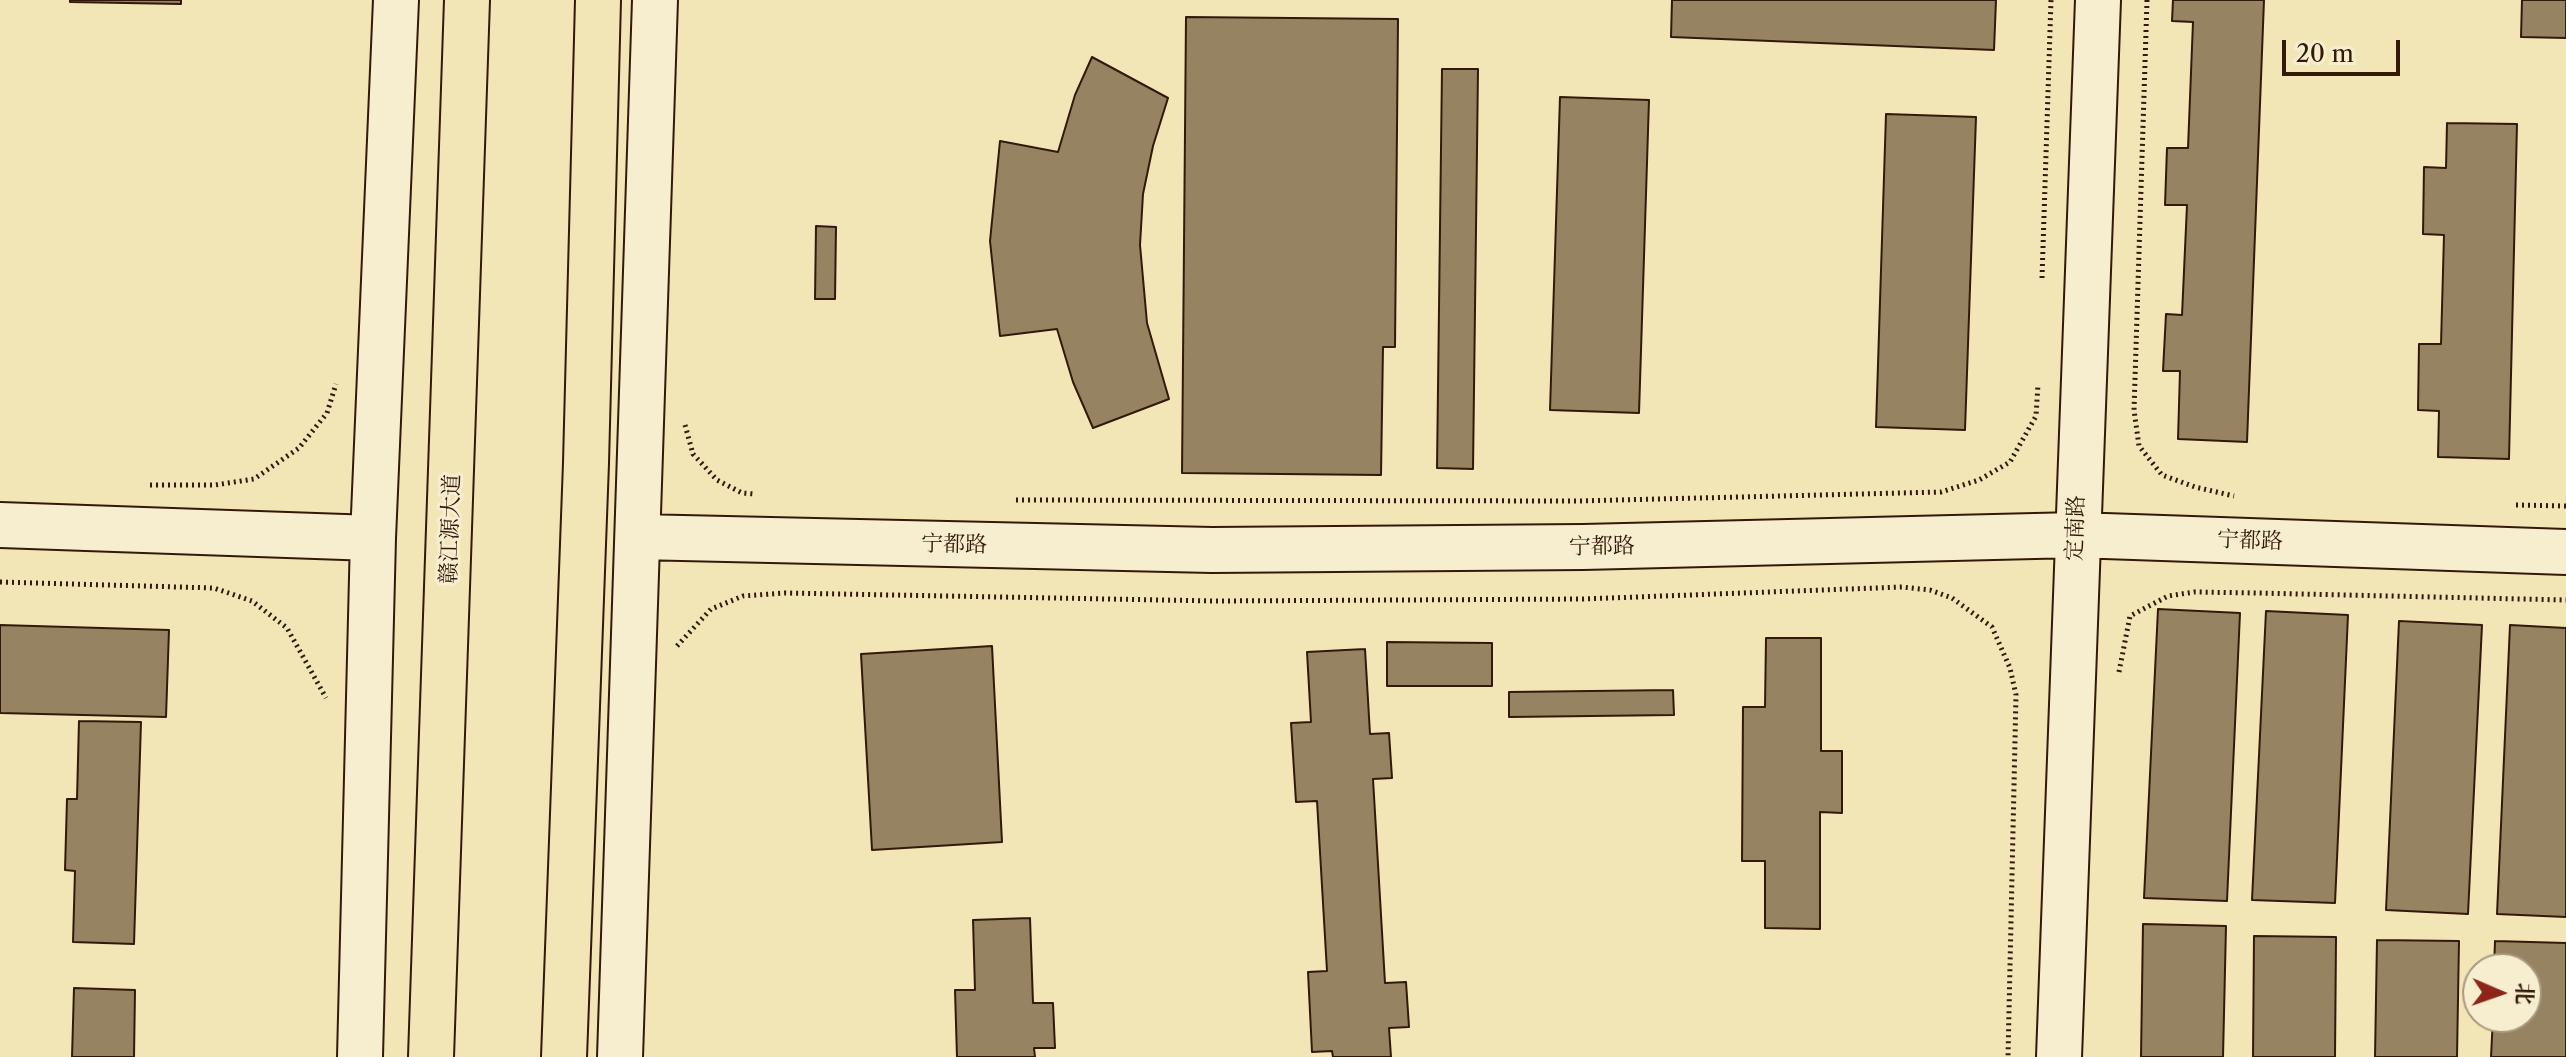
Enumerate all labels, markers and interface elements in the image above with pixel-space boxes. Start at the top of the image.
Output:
scale bar [2286,24,2404,74]
text: 20 m [2296,39,2354,68]
street label: 赣江源大道 [436,474,466,584]
street label: 定南路 [2062,495,2090,561]
street label: 宁都路 [2217,527,2283,555]
street label: 宁都路 [921,531,987,559]
street label: 宁都路 [1569,533,1635,561]
north arrow [2462,953,2542,1033]
text: 北 [2511,982,2538,1005]

